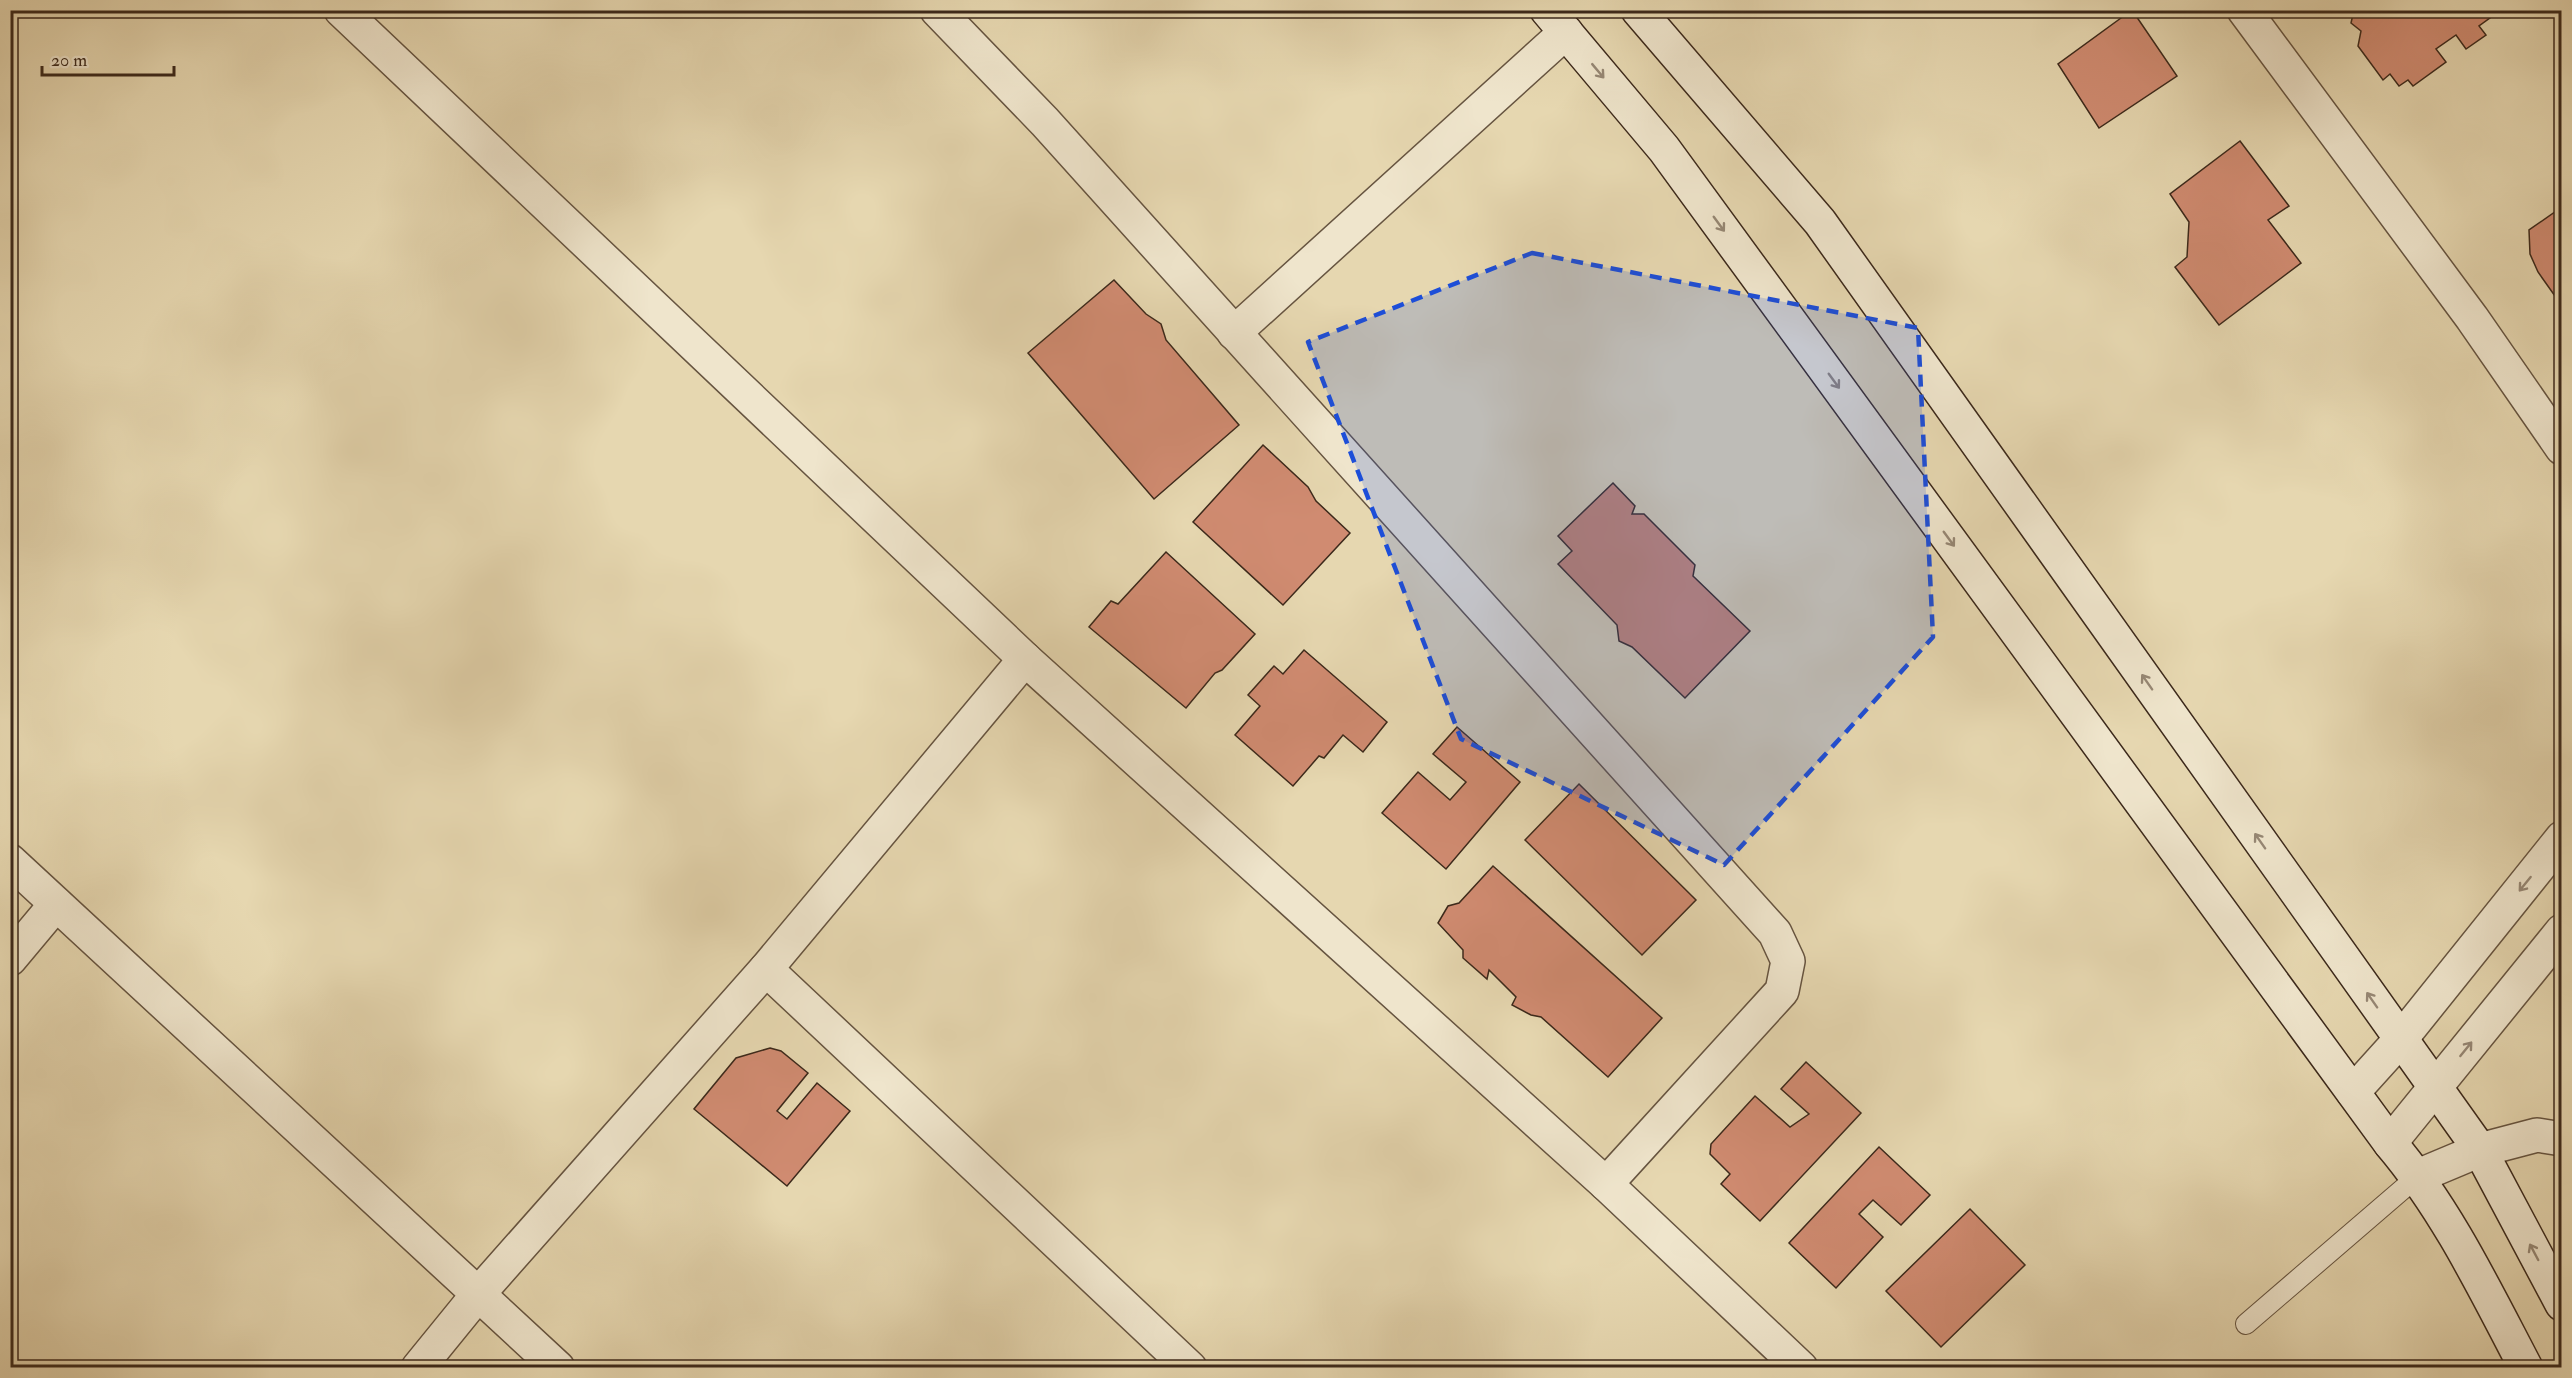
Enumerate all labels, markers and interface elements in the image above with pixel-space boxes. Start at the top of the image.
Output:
scale bar [42,39,174,77]
text: 20 m [51,49,87,72]
one-way arrow [1591,63,1605,78]
one-way arrow [1712,216,1725,232]
one-way arrow [1828,373,1840,389]
one-way arrow [1943,530,1955,546]
one-way arrow [2141,675,2153,691]
one-way arrow [2253,834,2266,850]
one-way arrow [2519,875,2532,891]
one-way arrow [2366,993,2379,1009]
one-way arrow [2460,1041,2473,1057]
one-way arrow [2528,1244,2539,1262]

